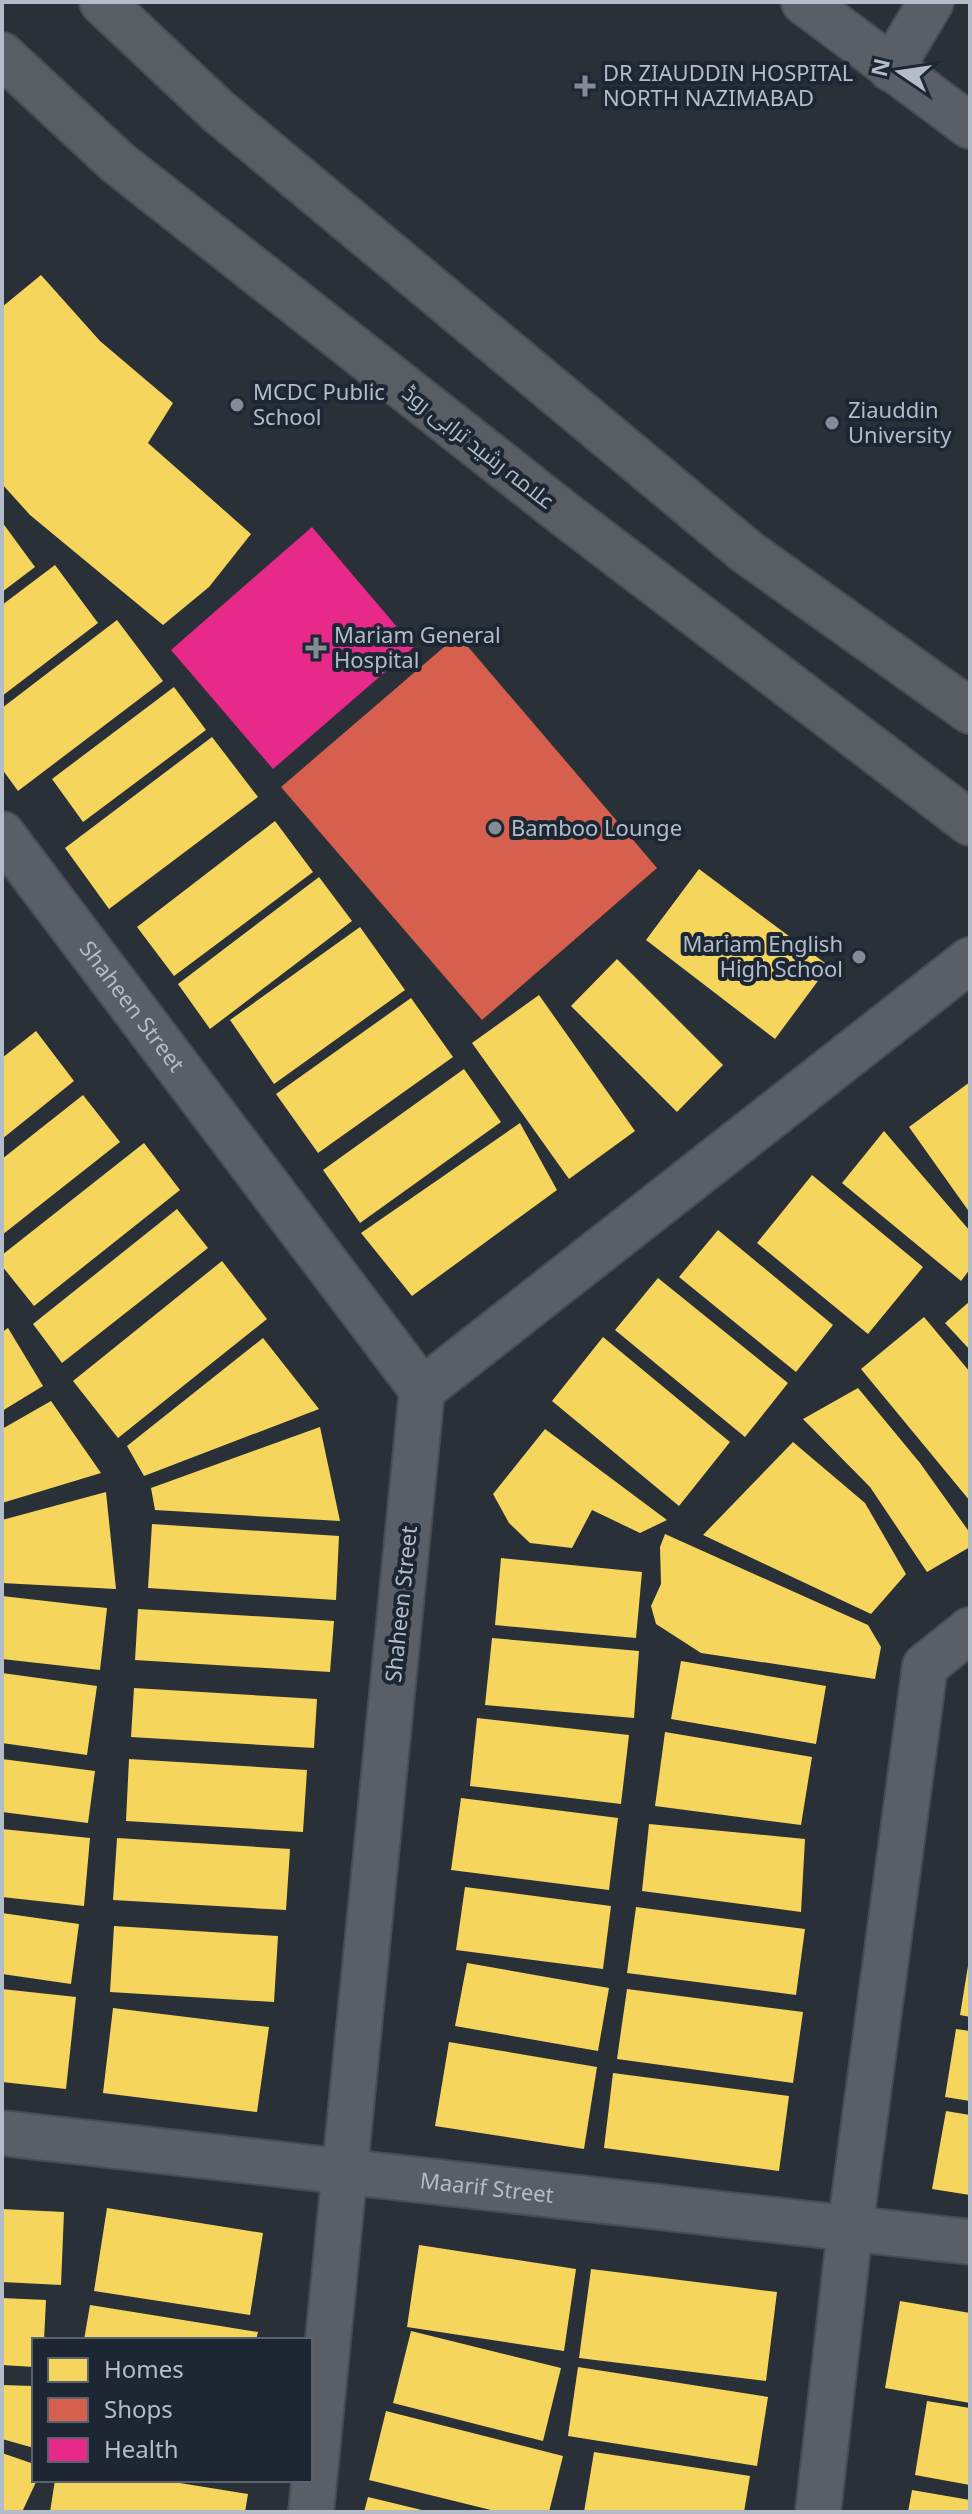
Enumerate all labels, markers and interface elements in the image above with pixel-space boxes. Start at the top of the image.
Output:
north arrow [860,32,940,112]
text: N [863,55,896,79]
place label: DR ZIAUDDIN HOSPITAL NORTH NAZIMABAD [603,57,853,112]
marker: DR ZIAUDDIN HOSPITAL NORTH NAZIMABAD [574,75,596,97]
place label: MCDC Public School [253,376,385,431]
street label: علامہ رشید ترابی روڈ [397,377,562,515]
place label: Ziauddin University [848,394,952,449]
marker: MCDC Public School [228,396,246,414]
marker: Ziauddin University [823,414,841,432]
place label: Mariam General Hospital [334,619,501,674]
marker: Mariam General Hospital [305,637,327,659]
place label: Bamboo Lounge [511,812,682,842]
marker: Bamboo Lounge [486,819,504,837]
place label: Mariam English High School [682,928,843,983]
street label: Shaheen Street [74,934,192,1078]
marker: Mariam English High School [850,948,868,966]
street label: Shaheen Street [377,1524,423,1684]
street label: Maarif Street [419,2164,555,2209]
legend [32,2338,312,2482]
text: Homes [104,2352,184,2385]
text: Shops [104,2392,173,2425]
text: Health [104,2432,178,2465]

